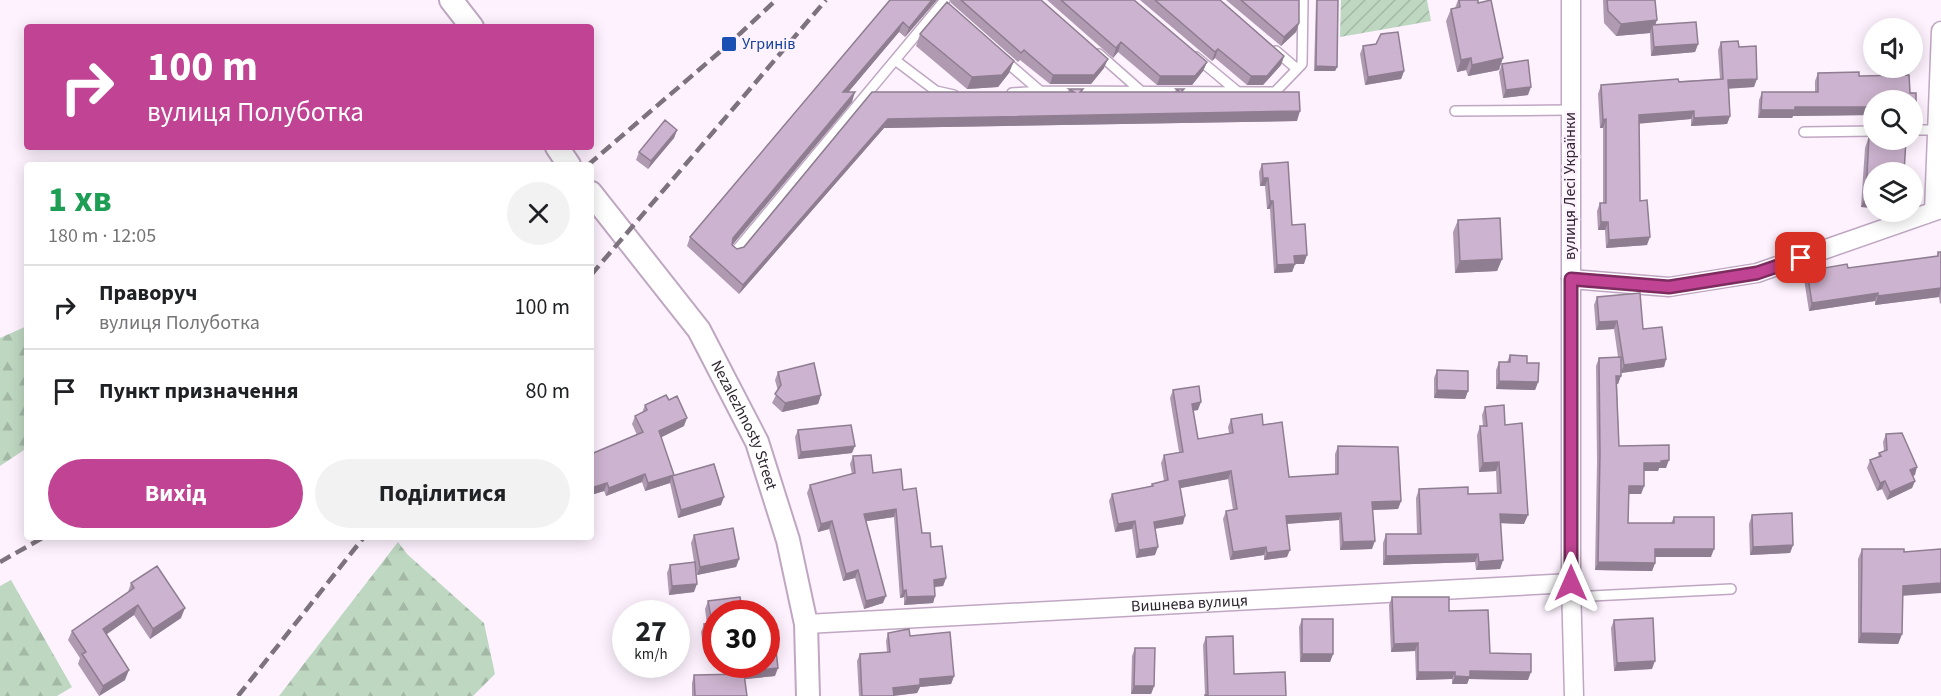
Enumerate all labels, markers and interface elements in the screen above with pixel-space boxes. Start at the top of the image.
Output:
map controls [1863,18,1923,222]
button: sound [1863,18,1923,78]
place label: Угринів [742,33,795,55]
marker: Угринів [720,35,738,53]
text: 100 m [147,37,258,97]
icon: right [48,48,126,126]
button: search [1863,90,1923,150]
text: вулиця Полуботка [147,93,364,132]
street label: вулиця Лесі Українки [1559,112,1581,260]
button: layers [1863,162,1923,222]
text: 1 хв [48,174,112,225]
button: close [507,182,570,245]
text: 180 m · 12:05 [48,222,156,250]
pin [1775,232,1826,283]
icon: arrive [1784,241,1817,274]
text: Праворуч [99,277,197,309]
icon: right [48,291,81,324]
text: 100 m [515,291,570,323]
text: вулиця Полуботка [99,309,260,337]
street label: Nezalezhnosty Street [705,356,783,493]
icon: arrive [48,375,81,408]
text: Пункт призначення [99,375,299,407]
text: 80 m [525,375,570,407]
button: Вихід [48,459,303,528]
button: Поділитися [315,459,570,528]
position arrow [1539,551,1603,615]
street label: Вишнева вулиця [1130,589,1248,618]
speed limit sign: 30 [702,600,780,678]
text: 27 [635,610,667,653]
text: km/h [634,644,668,665]

